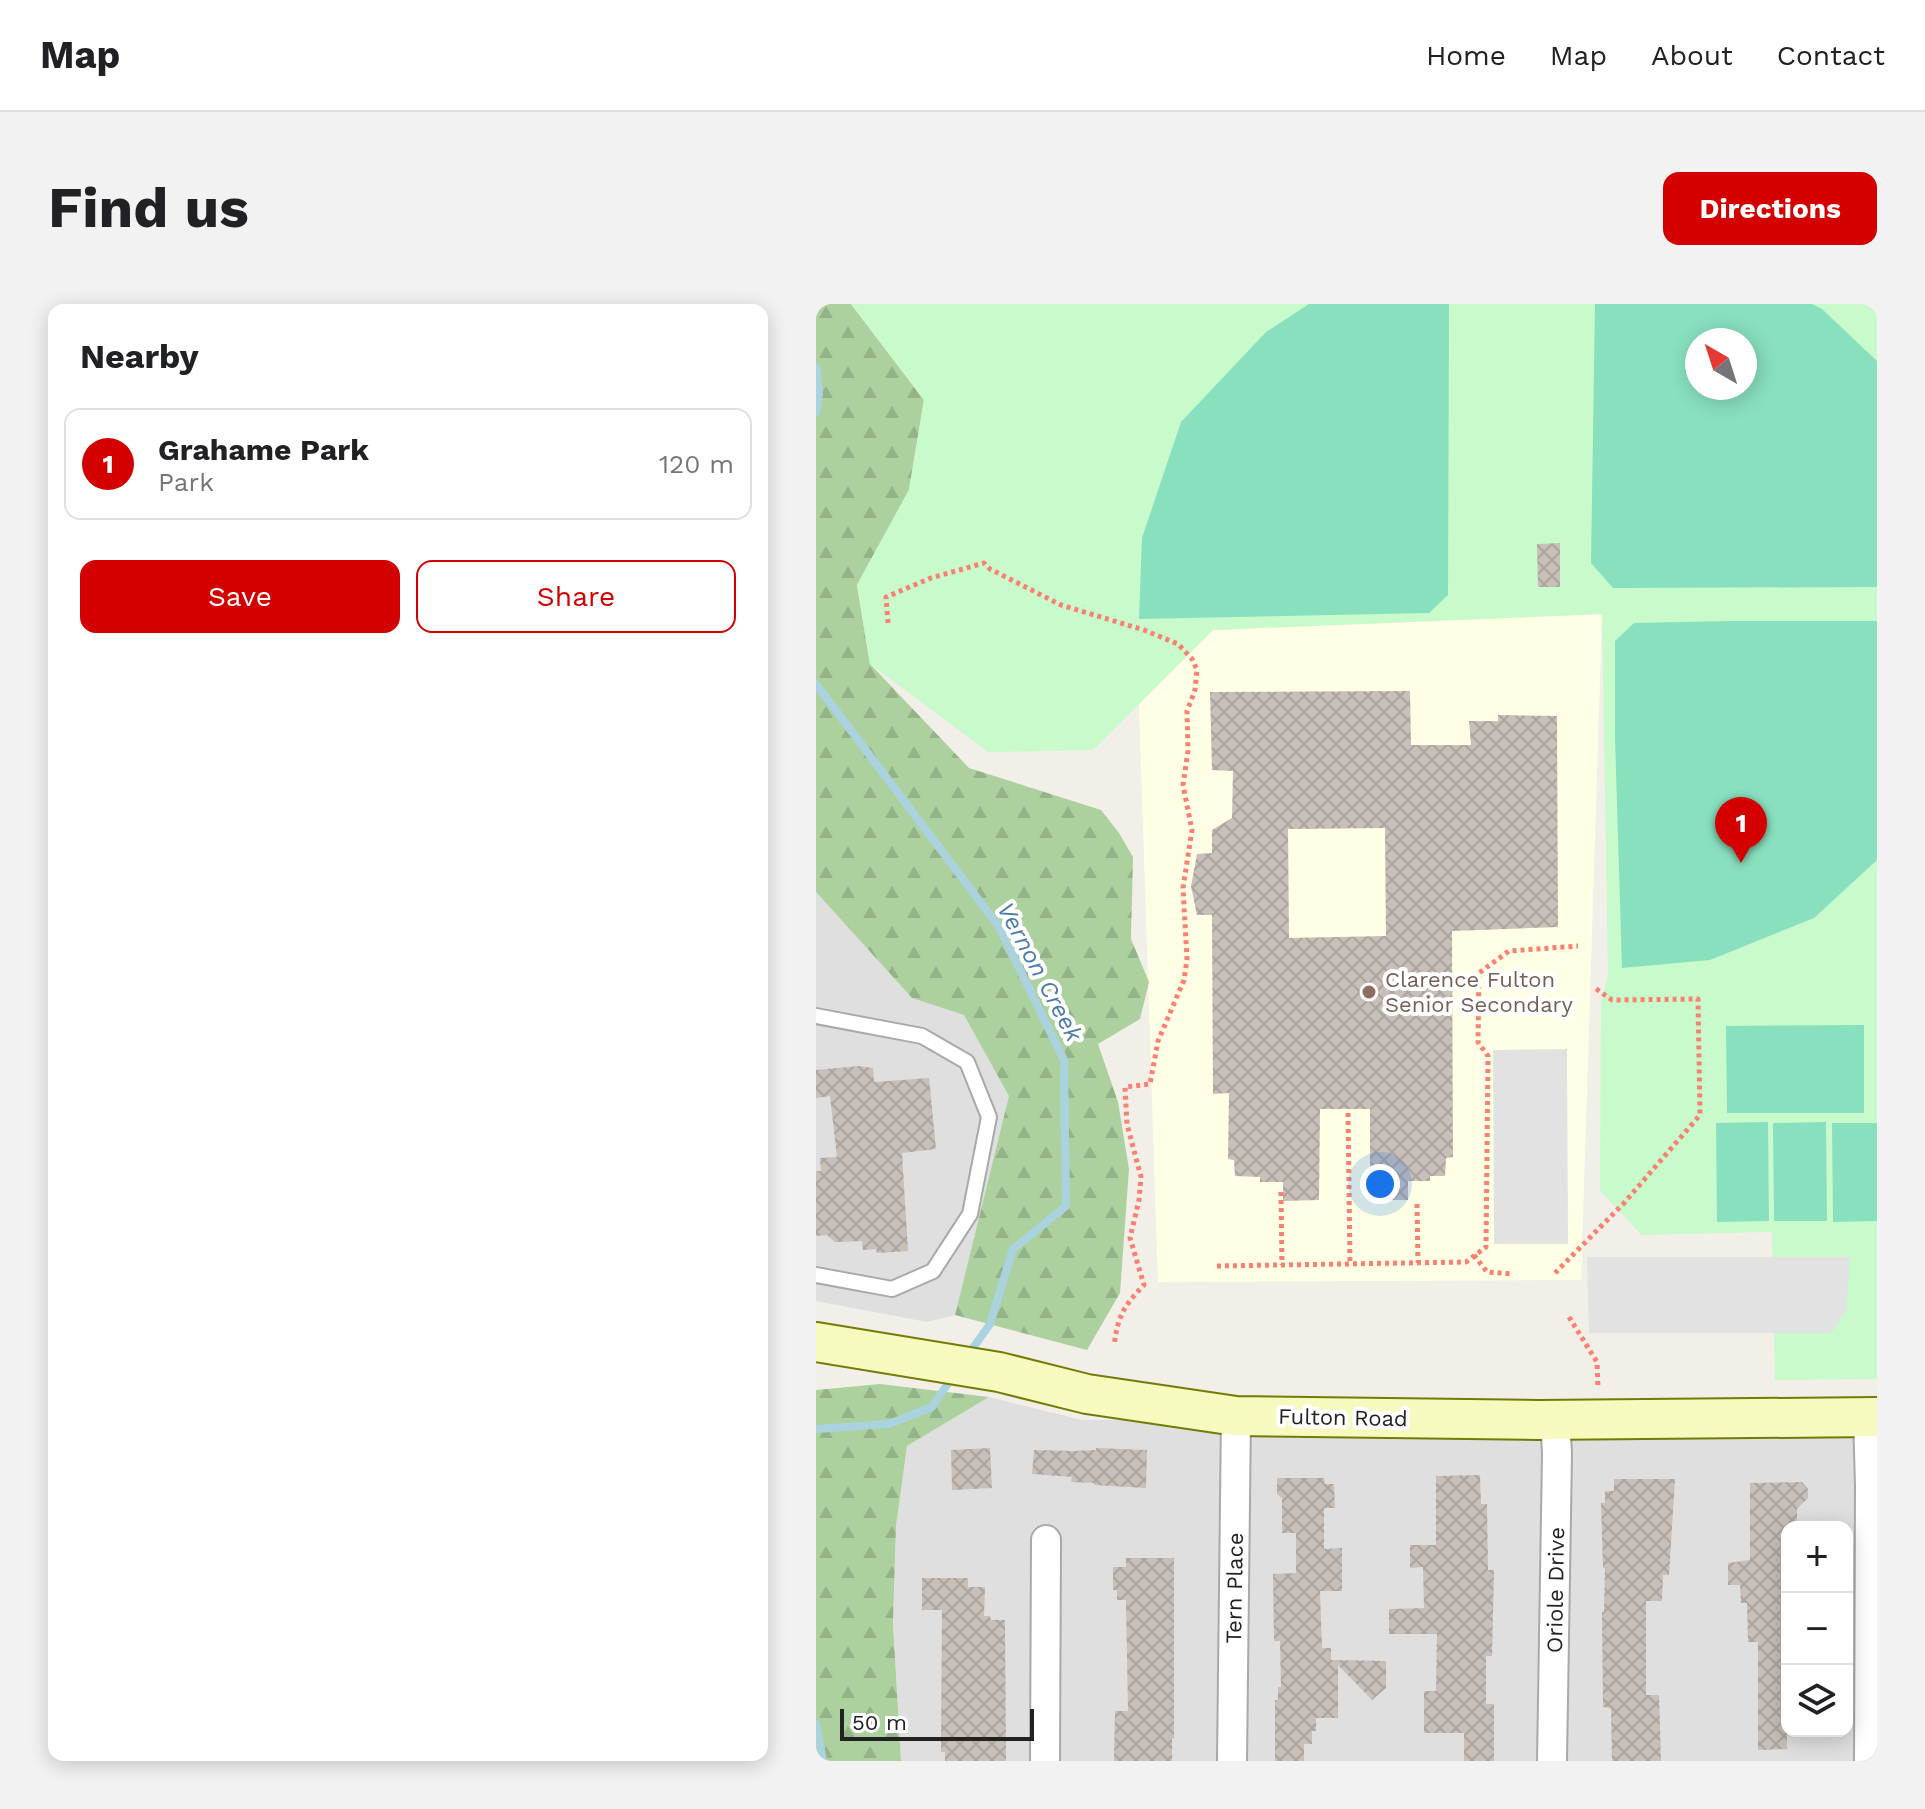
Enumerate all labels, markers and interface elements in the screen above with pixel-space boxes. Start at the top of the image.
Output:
text: Map [40,33,120,77]
text: Home [1426,39,1506,72]
text: Map [1550,39,1607,72]
text: About [1651,39,1733,72]
text: Contact [1777,39,1885,72]
button: Directions [1663,172,1877,245]
text: Find us [48,175,249,241]
north arrow [1685,328,1757,400]
text: Nearby [80,336,199,376]
text: Grahame Park [158,432,369,467]
text: 1 [102,449,114,479]
text: 120 m [659,449,734,479]
text: Park [158,467,214,497]
button: Save [80,560,400,633]
button: Share [416,560,736,633]
pin: 1 [1715,797,1767,863]
water label: Vernon Creek [992,898,1089,1047]
place label: Clarence Fulton Senior Secondary [1385,967,1574,1017]
marker: Clarence Fulton Senior Secondary [1360,983,1378,1001]
your location [1360,1164,1400,1204]
street label: Fulton Road [1278,1404,1408,1431]
map controls [1781,1521,1853,1737]
button: + [1781,1521,1853,1593]
street label: Oriole Drive [1542,1527,1569,1653]
street label: Tern Place [1221,1532,1248,1644]
button: − [1781,1593,1853,1665]
button: layers [1781,1665,1853,1737]
scale bar [840,1705,1034,1741]
text: 50 m [852,1710,907,1735]

